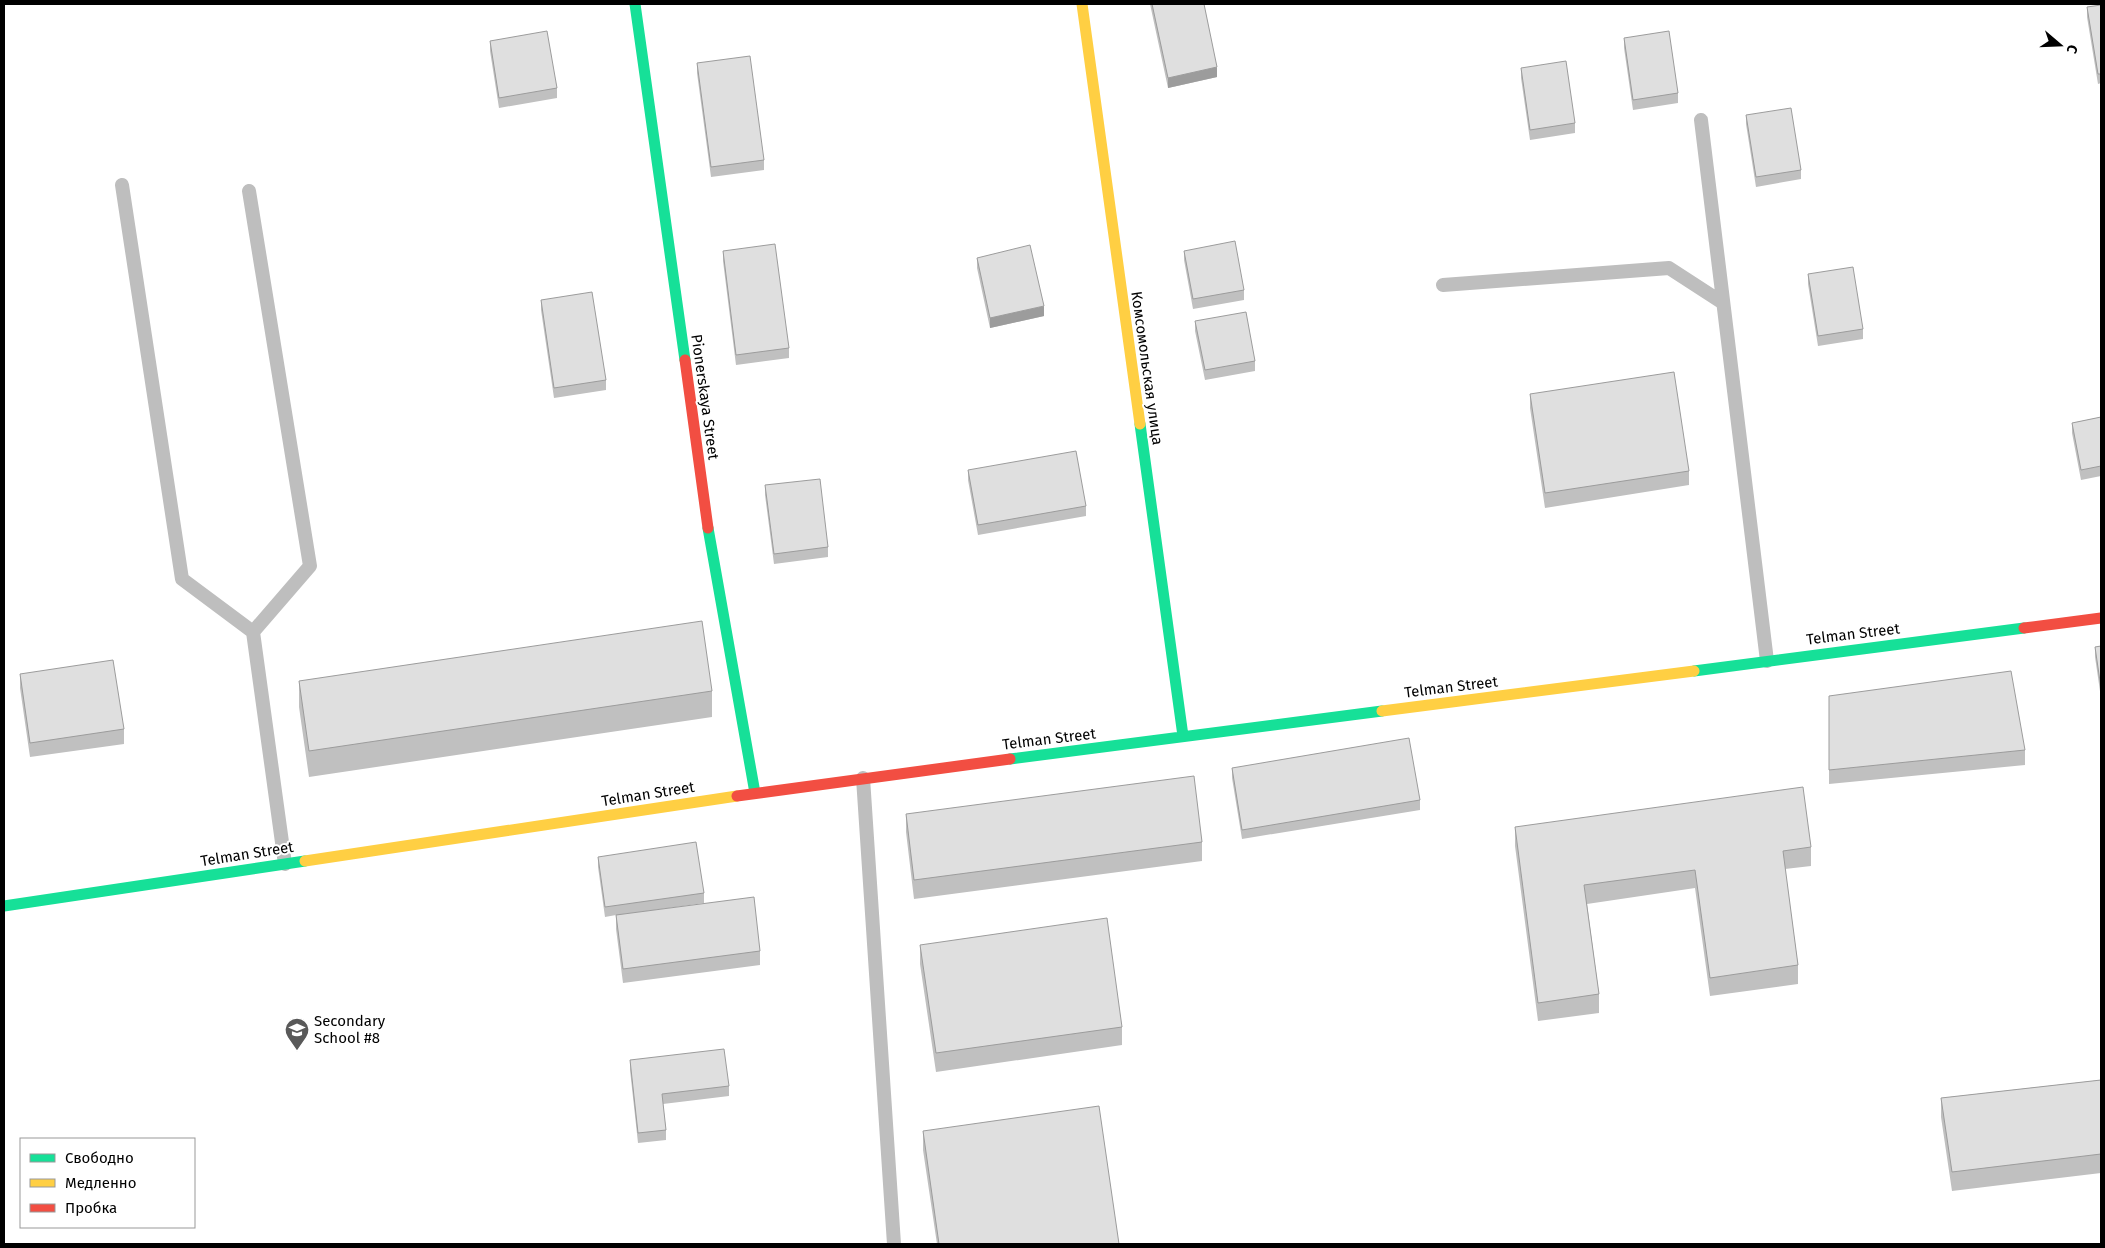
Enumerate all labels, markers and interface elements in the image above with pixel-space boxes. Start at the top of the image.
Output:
north arrow [2035,20,2085,70]
text: С [2062,42,2081,56]
street label: Комсомольская улица [1127,290,1167,446]
street label: Pionerskaya Street [687,333,723,462]
street label: Telman Street [1805,619,1901,649]
street label: Telman Street [1403,672,1499,702]
street label: Telman Street [1001,724,1097,754]
street label: Telman Street [600,778,696,810]
street label: Telman Street [199,838,295,870]
place label: Secondary School #8 [314,1012,386,1047]
school or university icon: Secondary School #8 [284,1017,310,1051]
legend [20,1138,195,1228]
text: Свободно [65,1149,134,1167]
text: Медленно [65,1174,137,1192]
text: Пробка [65,1199,117,1217]

